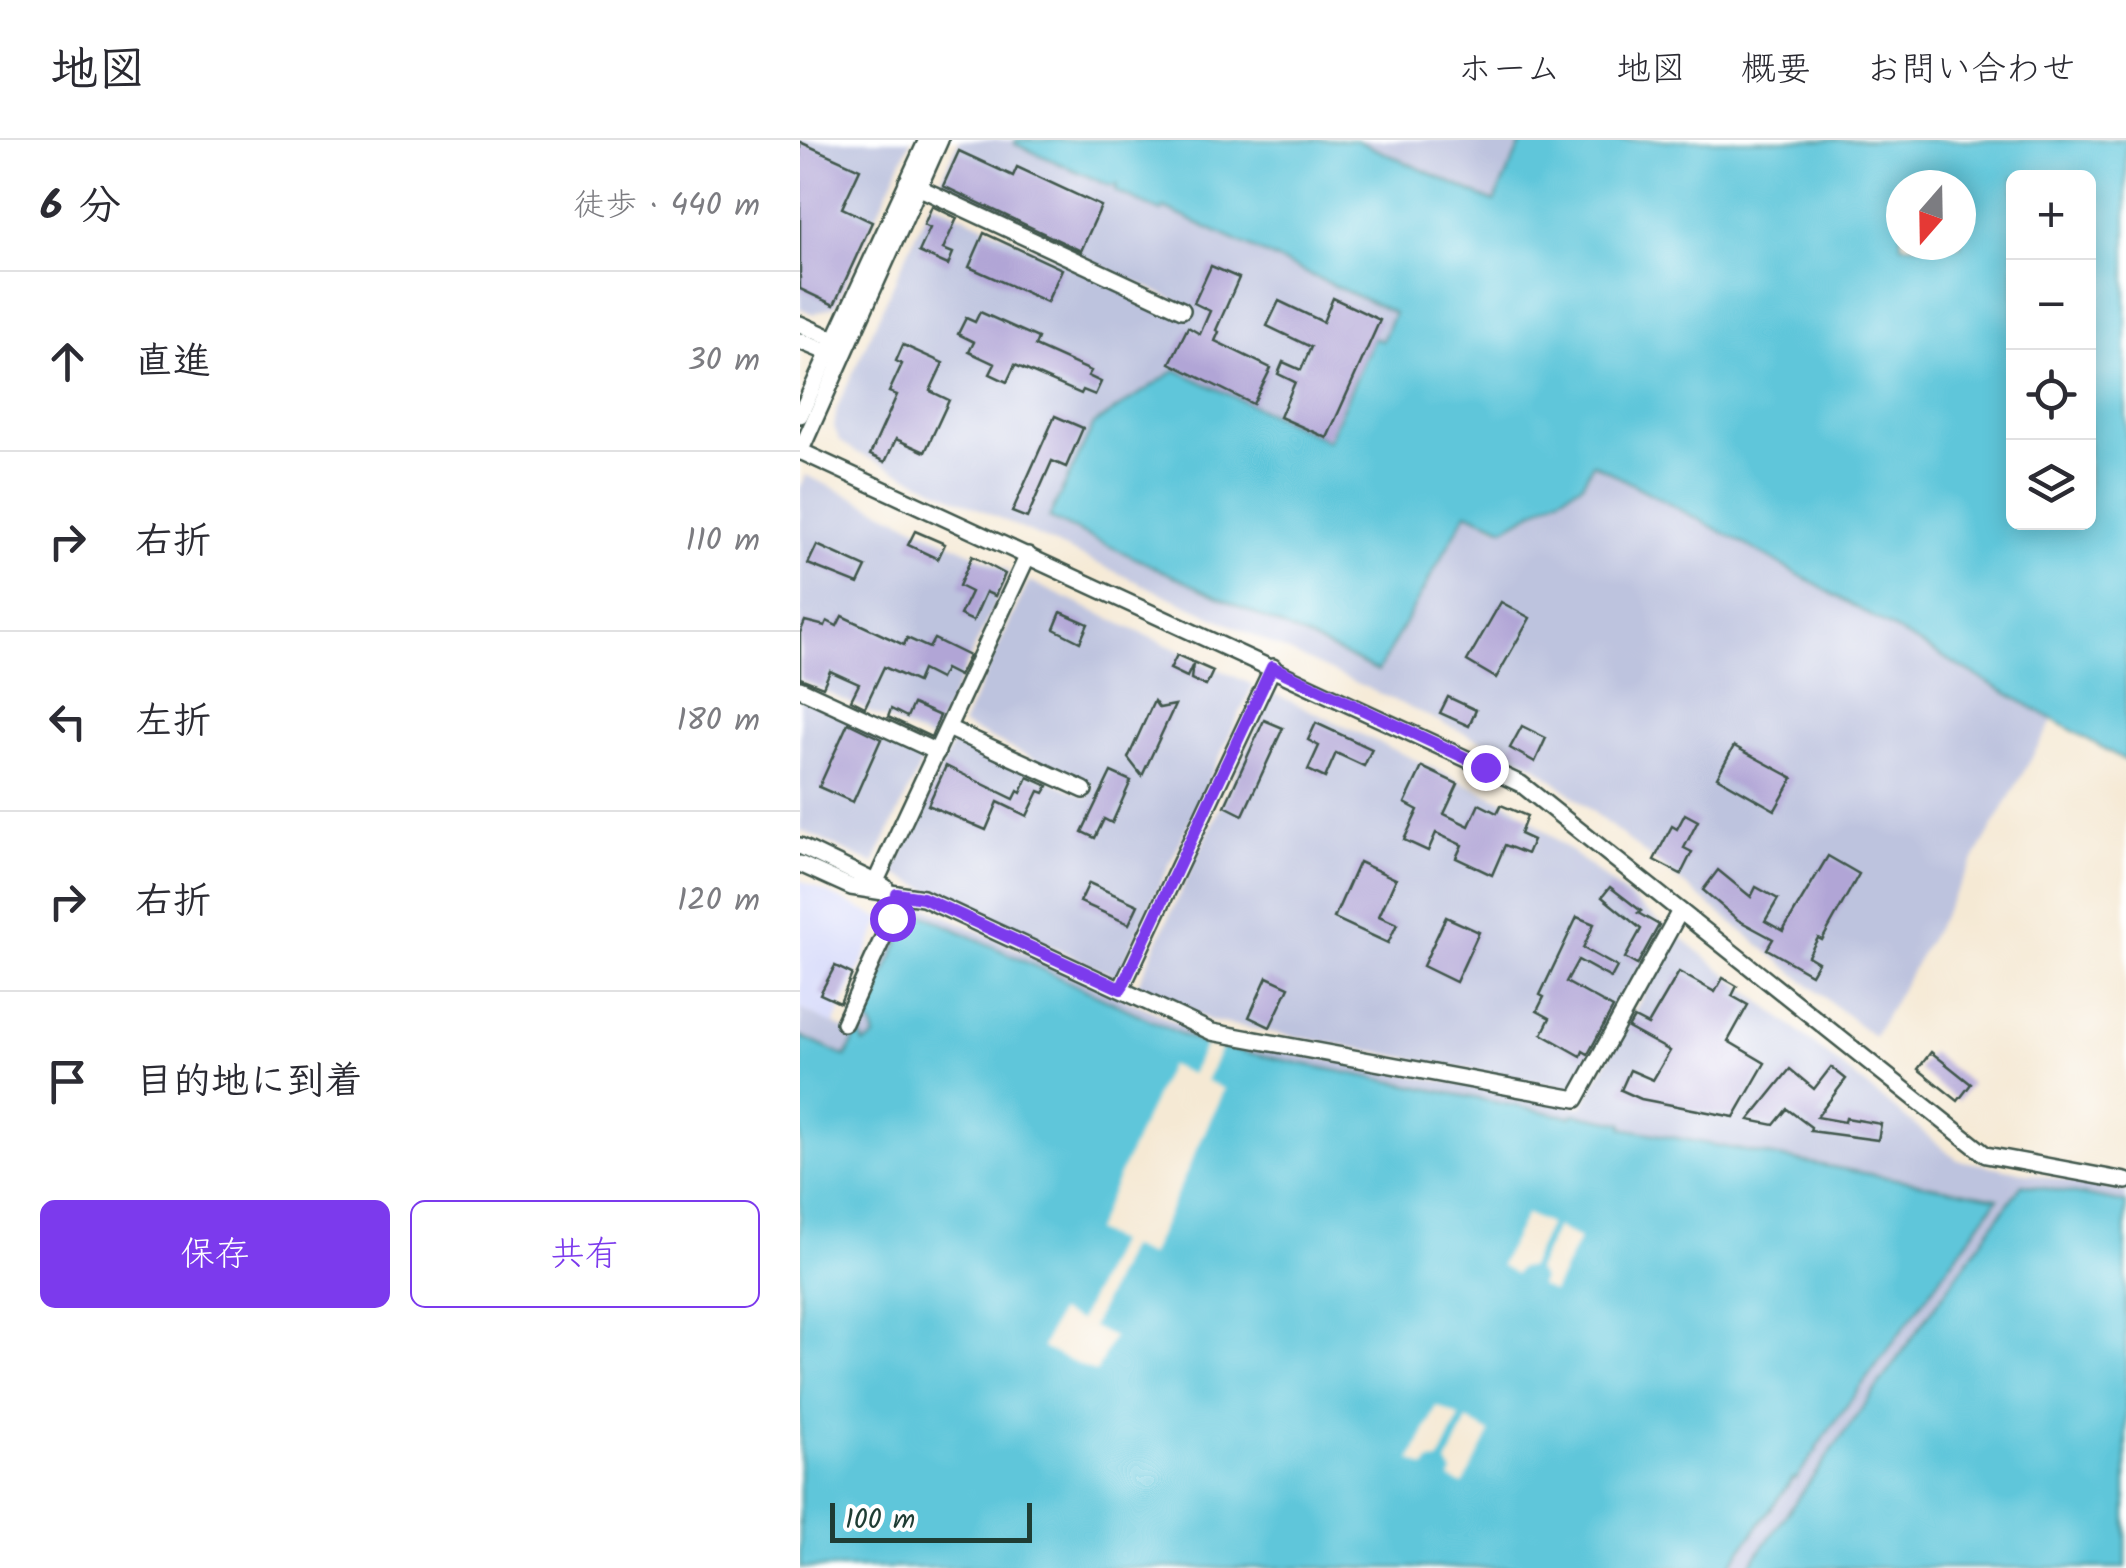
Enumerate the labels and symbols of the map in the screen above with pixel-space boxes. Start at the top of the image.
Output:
north arrow [1886,170,1976,260]
route end [1463,745,1509,791]
route start [870,896,916,942]
scale bar [830,1498,1032,1542]

